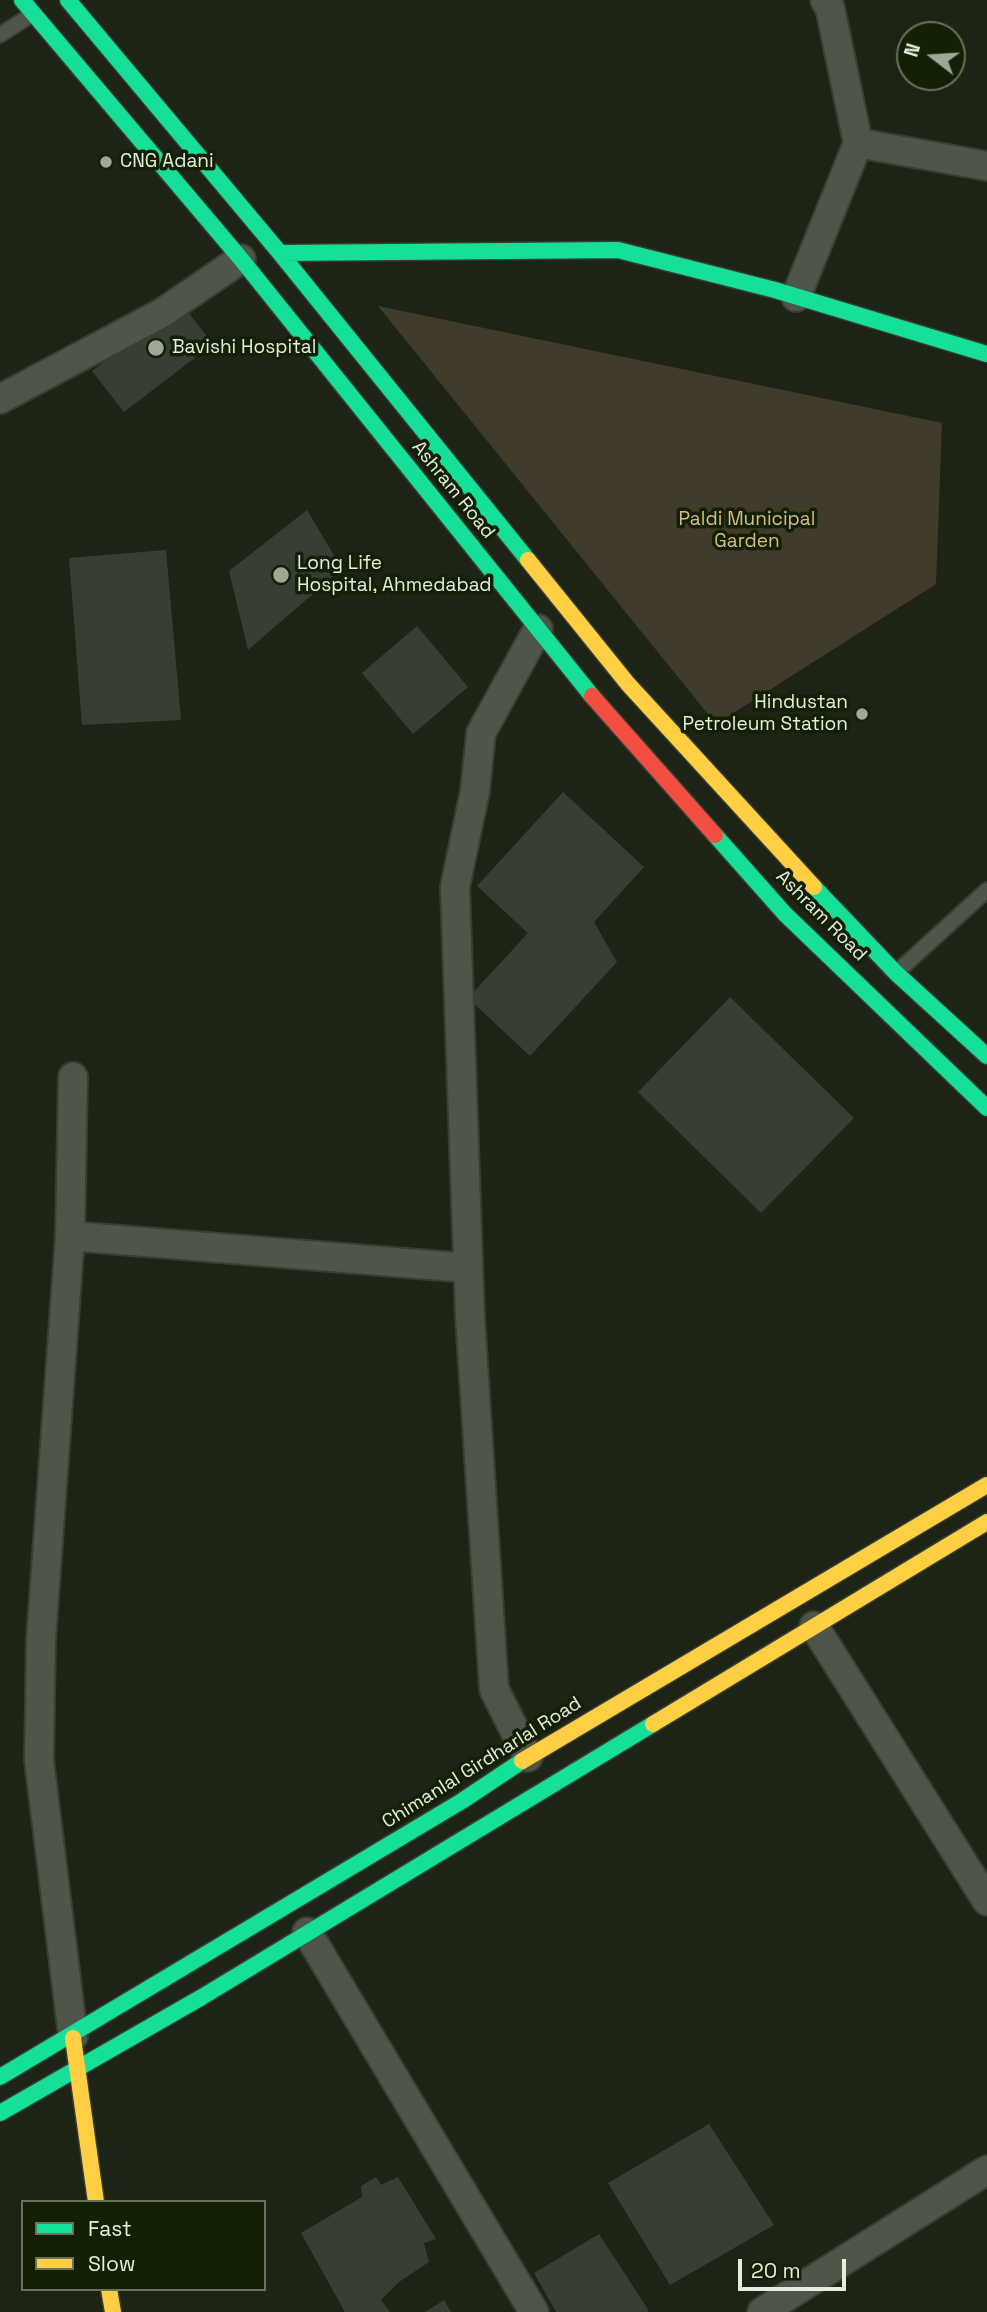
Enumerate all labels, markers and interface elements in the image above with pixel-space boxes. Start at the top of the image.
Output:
north arrow [896,21,966,91]
text: N [899,41,926,60]
place label: CNG Adani [120,151,214,173]
marker: CNG Adani [98,154,114,170]
place label: Bavishi Hospital [172,337,316,359]
marker: Bavishi Hospital [146,338,166,358]
street label: Ashram Road [407,436,499,544]
park label: Paldi Municipal Garden [679,509,815,553]
place label: Long Life Hospital, Ahmedabad [297,553,492,597]
marker: Long Life Hospital, Ahmedabad [271,565,291,585]
place label: Hindustan Petroleum Station [683,692,848,736]
marker: Hindustan Petroleum Station [854,706,870,722]
street label: Ashram Road [771,866,871,966]
street label: Chimanlal Girdharlal Road [378,1692,586,1834]
legend [21,2200,266,2291]
text: Fast [88,2215,132,2242]
scale bar [742,2246,850,2290]
text: Slow [88,2250,136,2277]
text: 20 m [751,2257,801,2284]

